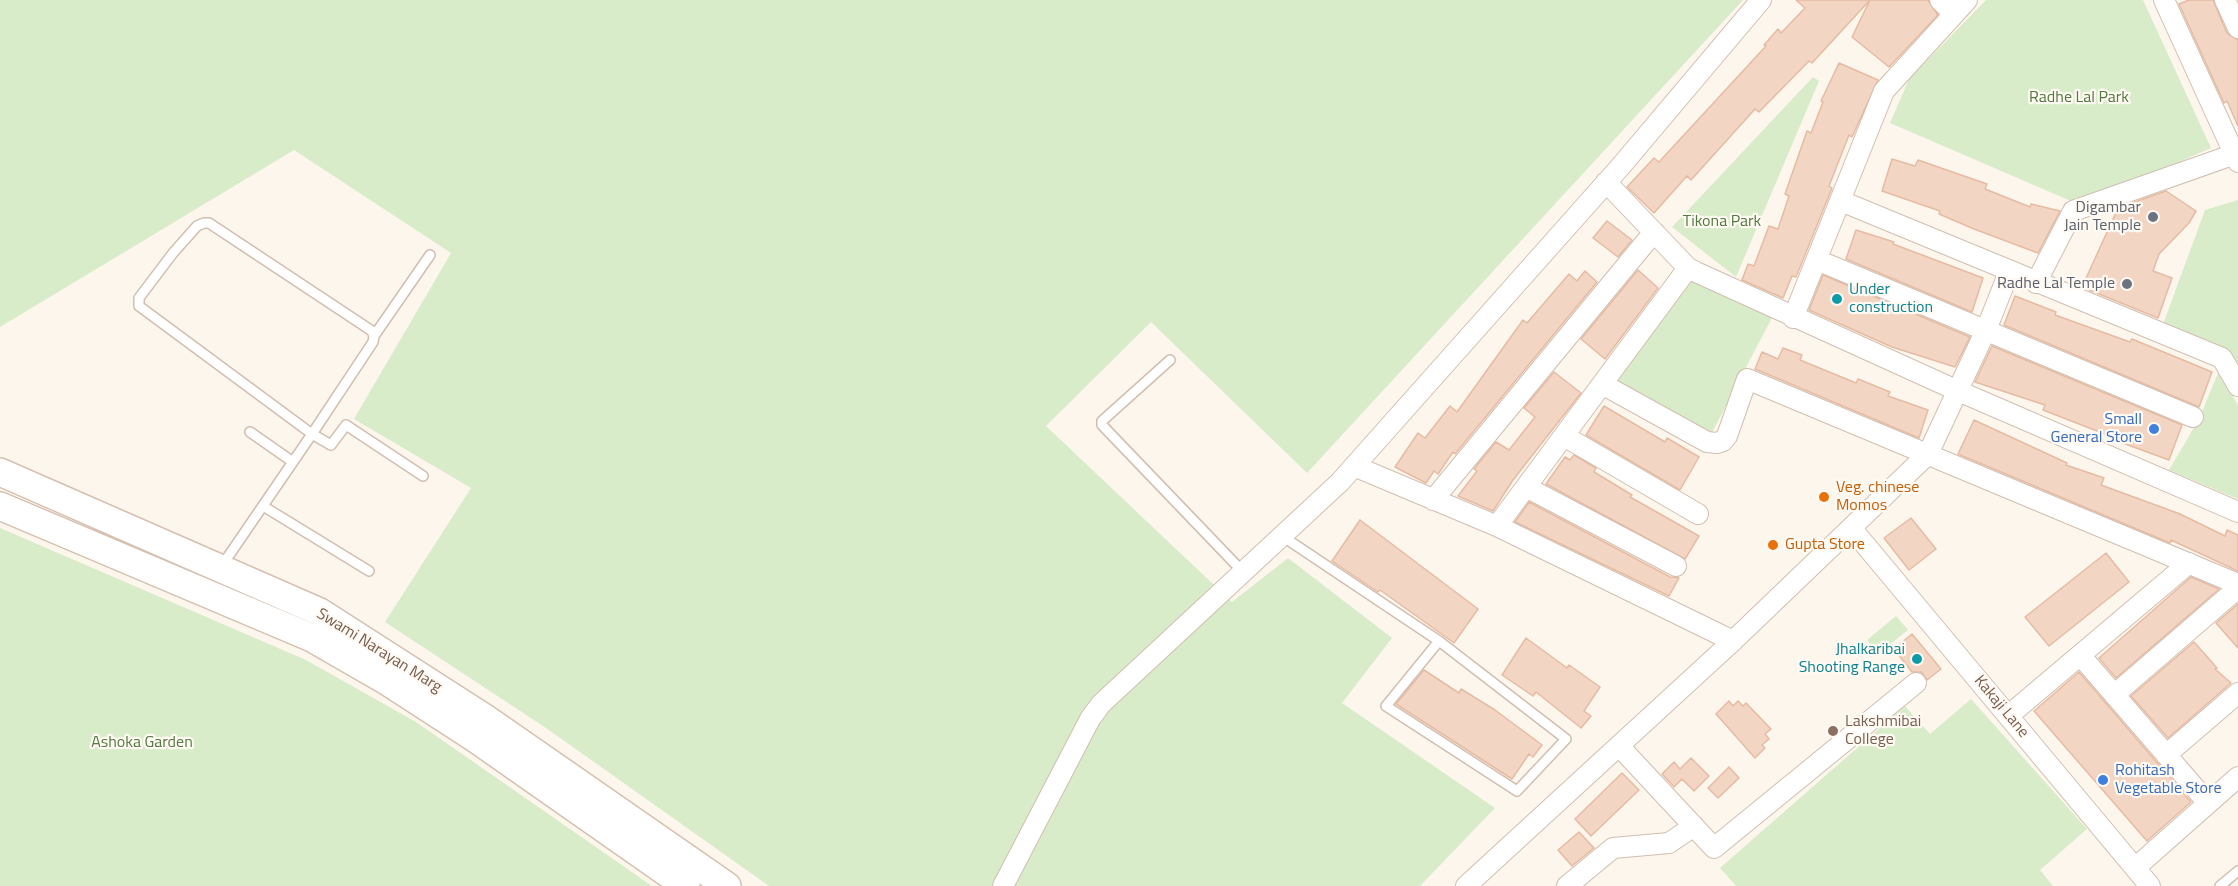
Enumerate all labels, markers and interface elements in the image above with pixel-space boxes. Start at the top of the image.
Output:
park label: Radhe Lal Park [2029,88,2129,108]
place label: Digambar Jain Temple [2064,198,2141,236]
marker: Digambar Jain Temple [2146,210,2160,224]
park label: Tikona Park [1683,212,1761,232]
place label: Radhe Lal Temple [1997,274,2115,294]
marker: Radhe Lal Temple [2120,277,2134,291]
place label: Under construction [1849,280,1933,318]
marker: Under construction [1830,292,1844,306]
place label: Small General Store [2051,410,2142,448]
marker: Small General Store [2147,422,2161,436]
place label: Veg. chinese Momos [1836,478,1919,516]
marker: Veg. chinese Momos [1817,490,1831,504]
place label: Gupta Store [1785,535,1865,555]
marker: Gupta Store [1766,538,1780,552]
street label: Swami Narayan Marg [313,605,445,697]
place label: Jhalkaribai Shooting Range [1799,640,1905,678]
marker: Jhalkaribai Shooting Range [1910,652,1924,666]
street label: Kakaji Lane [1969,672,2033,742]
place label: Lakshmibai College [1845,712,1921,750]
marker: Lakshmibai College [1826,724,1840,738]
park label: Ashoka Garden [91,733,193,753]
place label: Rohitash Vegetable Store [2115,761,2222,799]
marker: Rohitash Vegetable Store [2096,773,2110,787]

